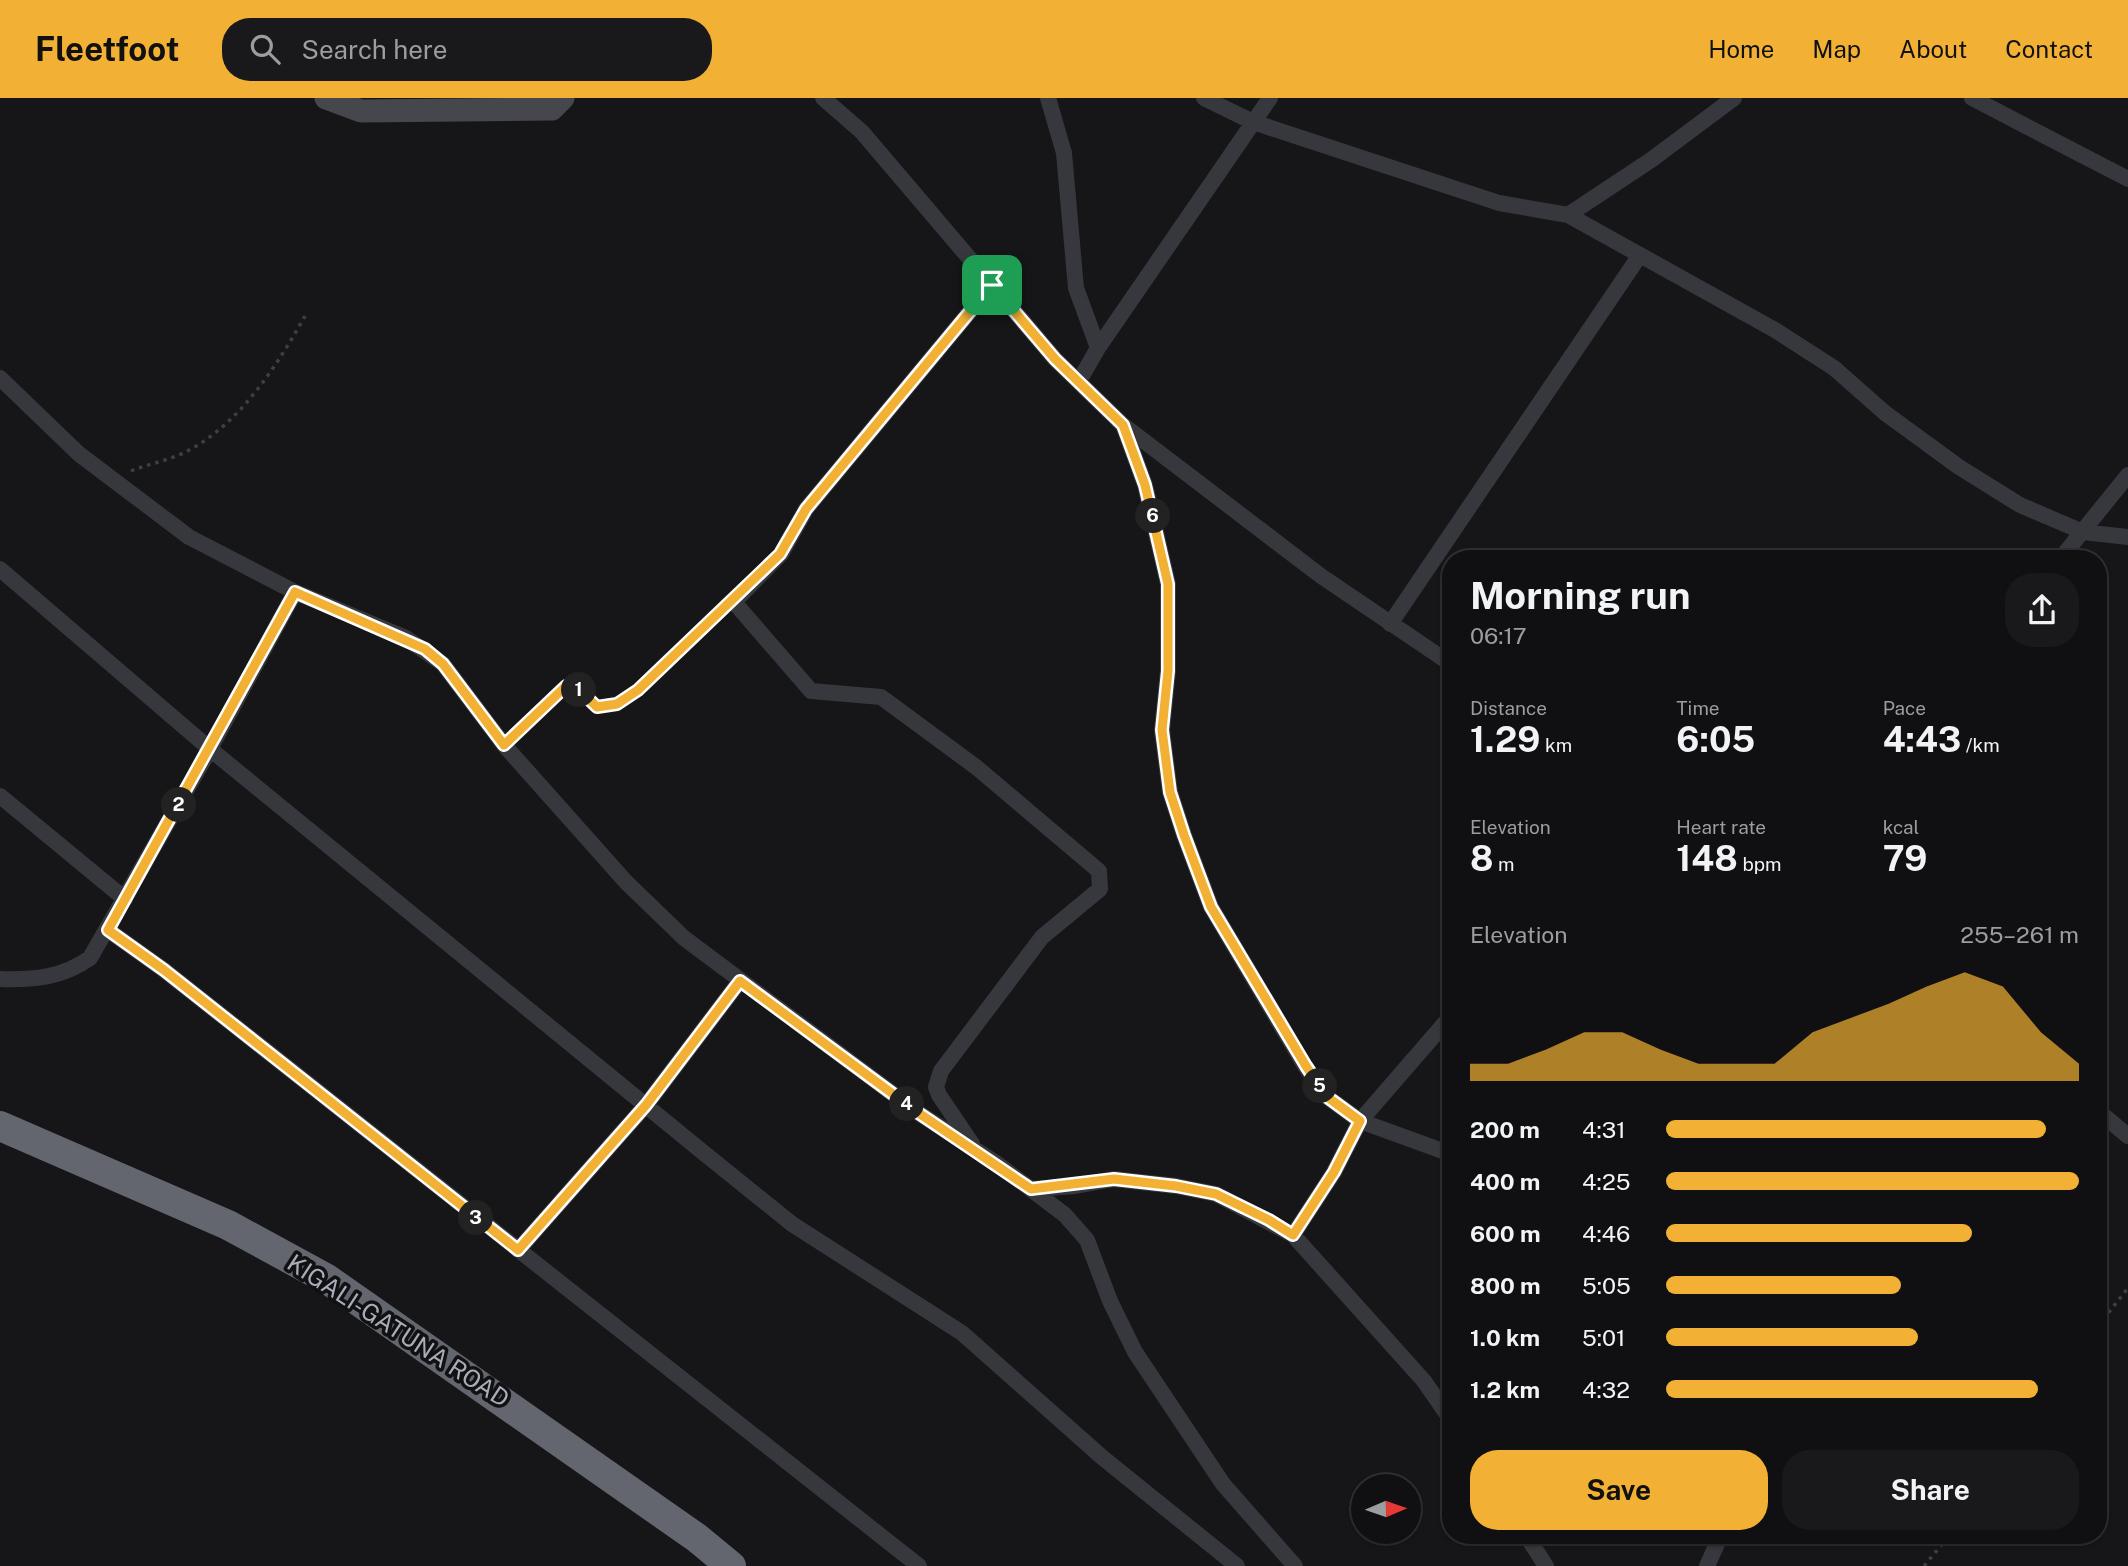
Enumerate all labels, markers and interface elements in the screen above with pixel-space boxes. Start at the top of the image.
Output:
search box [222,18,712,81]
text: Fleetfoot [35,30,180,68]
icon: search [246,30,284,68]
text: Search here [302,34,448,65]
text: Home [1708,35,1774,63]
text: Map [1812,35,1861,63]
text: About [1899,35,1967,63]
text: Contact [2005,35,2093,63]
pin [962,255,1022,315]
icon: arrive [973,266,1011,304]
pin: 6 [1136,498,1170,534]
text: 6 [1146,504,1159,526]
text: Morning run [1470,573,1691,618]
button: share [2005,573,2079,647]
text: 06:17 [1470,622,1527,649]
pin: 1 [562,672,596,708]
text: 1 [574,678,583,700]
text: Distance [1470,697,1547,719]
text: Time [1676,697,1720,719]
text: Pace [1883,697,1926,719]
text: 1.29 [1470,719,1540,760]
text: 6:05 [1676,719,1755,760]
text: 4:43 [1883,719,1961,760]
text: km [1540,734,1572,756]
text: /km [1961,734,2000,756]
pin: 2 [162,788,196,822]
text: 2 [172,793,185,815]
text: Elevation [1470,816,1551,838]
text: Heart rate [1676,816,1766,838]
text: kcal [1883,816,1919,838]
text: 8 [1470,838,1494,879]
text: 148 [1676,838,1738,879]
text: 79 [1883,838,1927,879]
text: m [1494,853,1515,875]
text: bpm [1738,853,1781,875]
text: Elevation [1470,921,1568,948]
text: 255–261 m [1960,921,2079,948]
pin: 5 [1302,1068,1338,1104]
text: 5 [1313,1074,1326,1096]
pin: 4 [890,1086,925,1122]
text: 4 [900,1092,913,1114]
text: 200 m [1470,1116,1540,1143]
text: 4:31 [1582,1116,1626,1143]
text: 400 m [1470,1168,1540,1195]
text: 4:25 [1582,1168,1631,1195]
pin: 3 [458,1200,494,1236]
text: 3 [469,1206,482,1228]
text: 600 m [1470,1220,1540,1247]
text: 4:46 [1582,1220,1630,1247]
street label: KIGALI-GATUNA ROAD [282,1248,515,1412]
text: 800 m [1470,1272,1541,1299]
text: 5:05 [1582,1272,1631,1299]
text: 1.0 km [1470,1324,1540,1351]
text: 5:01 [1582,1324,1625,1351]
text: 1.2 km [1470,1376,1540,1403]
text: 4:32 [1582,1376,1630,1403]
button: Save [1470,1450,1768,1530]
button: Share [1782,1450,2079,1530]
north arrow [1351,1474,1421,1544]
map controls [1351,1474,1421,1544]

